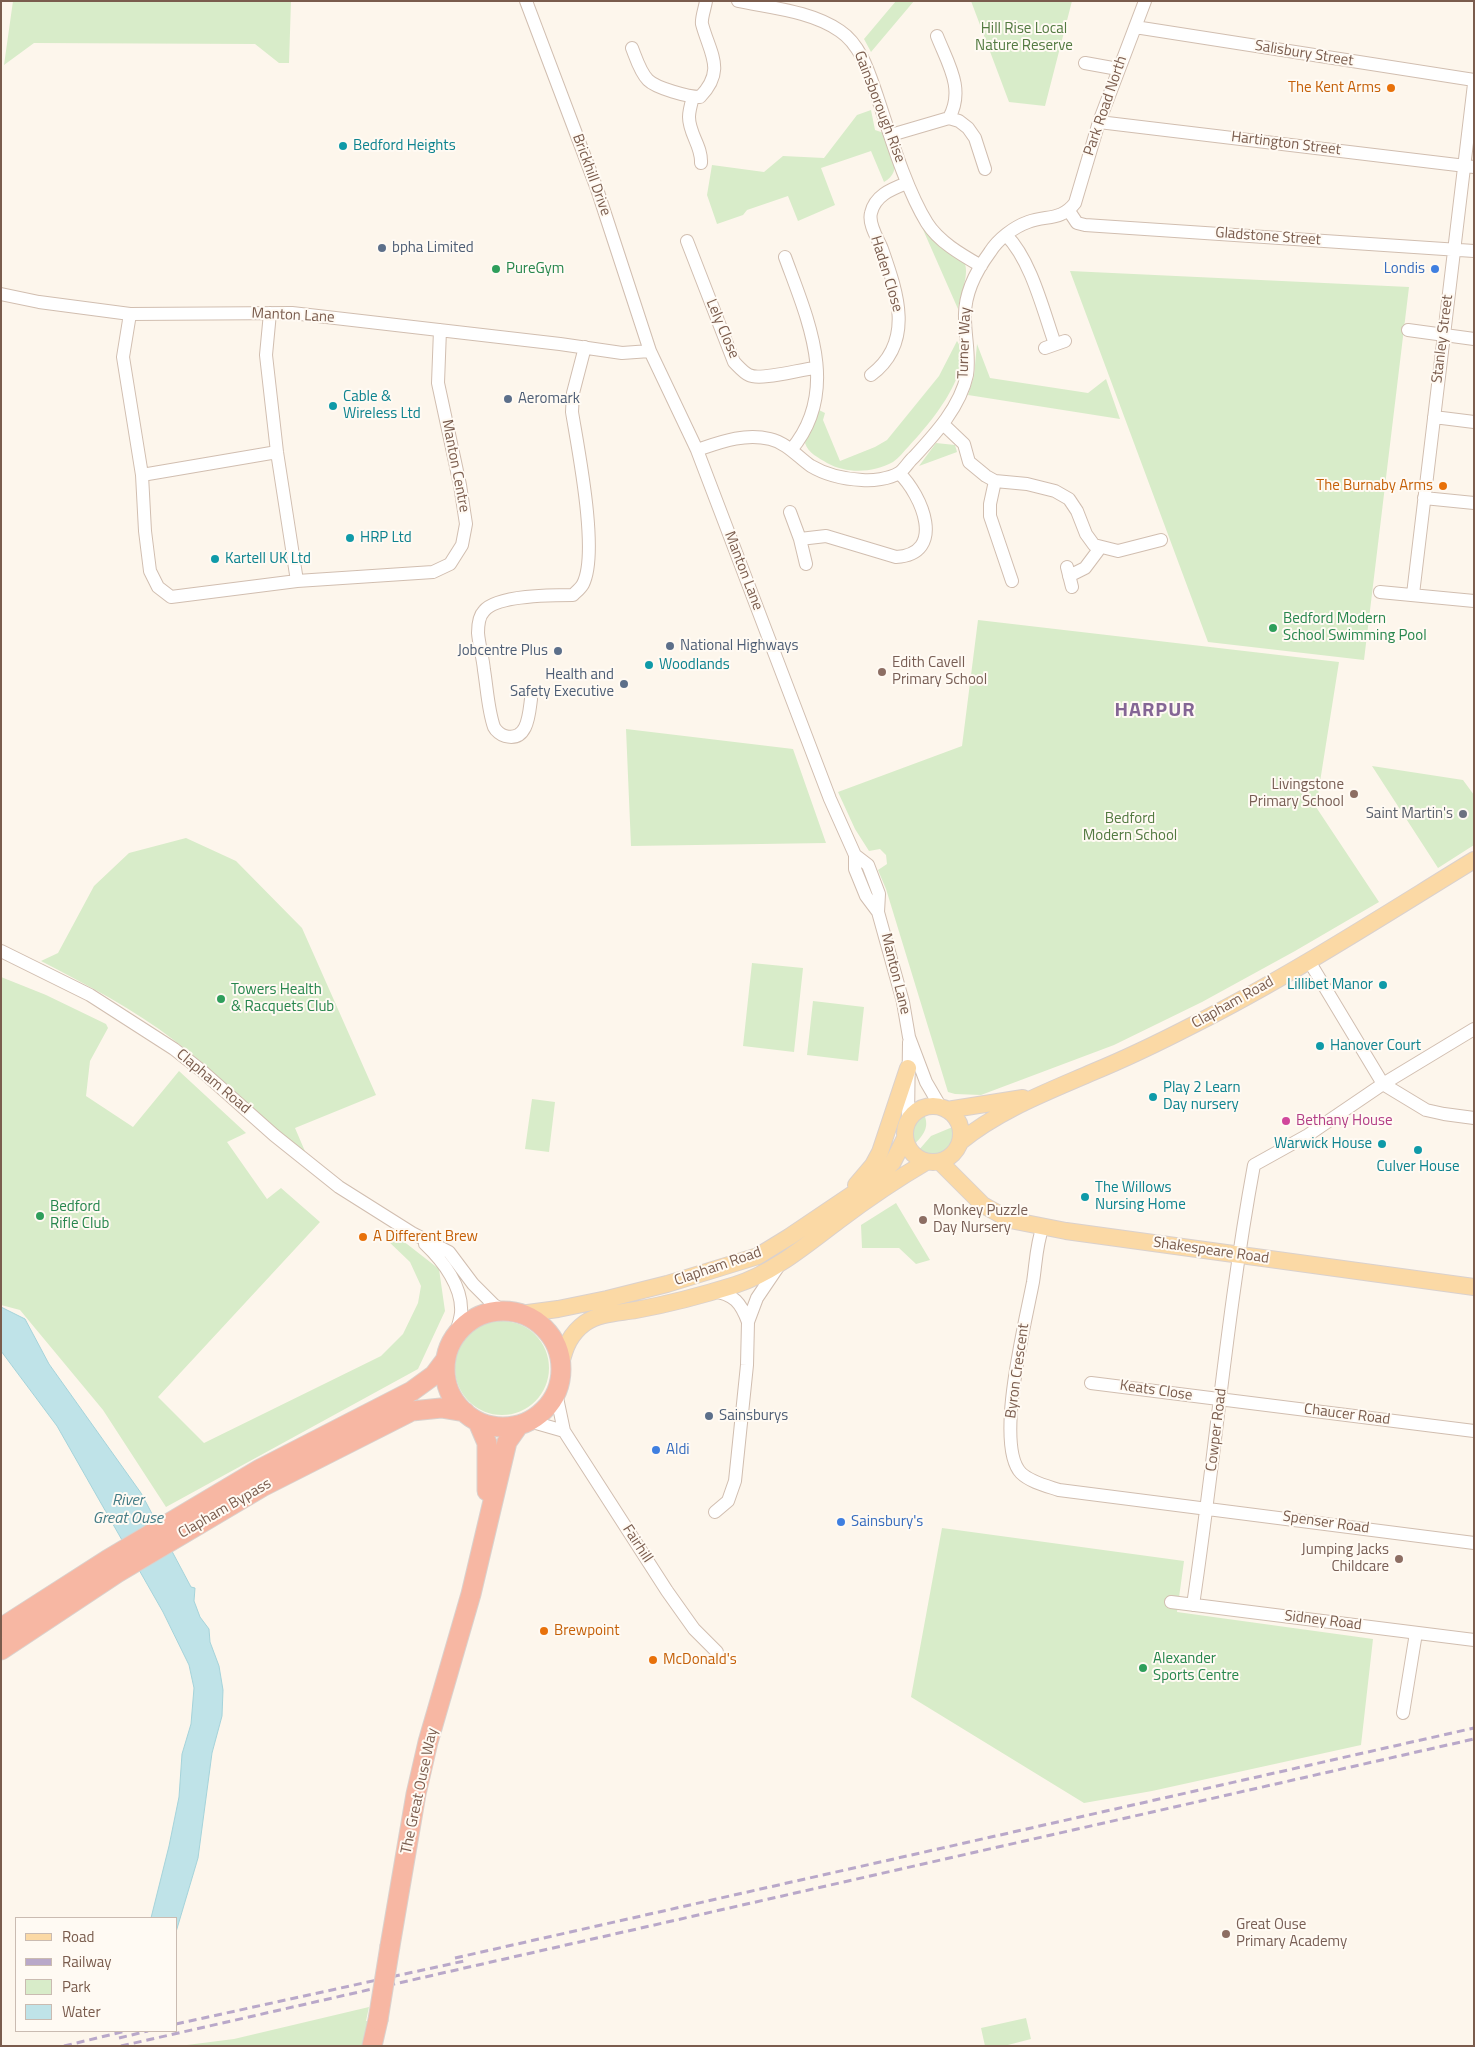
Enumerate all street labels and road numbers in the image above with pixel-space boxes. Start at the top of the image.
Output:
street label: Salisbury Street [1253,37,1355,71]
street label: Gainsborough Rise [849,49,909,165]
street label: Park Road North [1081,54,1131,158]
street label: Hartington Street [1230,128,1342,160]
street label: Brickhill Drive [568,132,614,218]
street label: Gladstone Street [1215,224,1321,250]
street label: Haden Close [866,234,906,314]
street label: Stanley Street [1429,294,1457,384]
street label: Lely Close [701,297,743,361]
street label: Manton Lane [251,305,335,327]
street label: Turner Way [955,307,975,379]
street label: Manton Centre [437,418,473,514]
street label: Manton Lane [720,529,766,613]
street label: Manton Lane [876,932,914,1016]
street label: Clapham Road [1189,973,1277,1033]
street label: Clapham Road [172,1046,254,1118]
street label: Shakespeare Road [1152,1234,1270,1268]
street label: Clapham Road [672,1244,764,1290]
street label: Byron Crescent [1002,1322,1034,1420]
street label: Keats Close [1119,1377,1193,1405]
street label: Cowper Road [1203,1387,1231,1473]
street label: Chaucer Road [1303,1401,1391,1429]
street label: Clapham Bypass [175,1475,275,1543]
street label: Spenser Road [1282,1508,1370,1538]
street label: Fairhill [618,1522,656,1566]
street label: Sidney Road [1283,1607,1363,1635]
street label: The Great Ouse Way [398,1726,442,1856]

